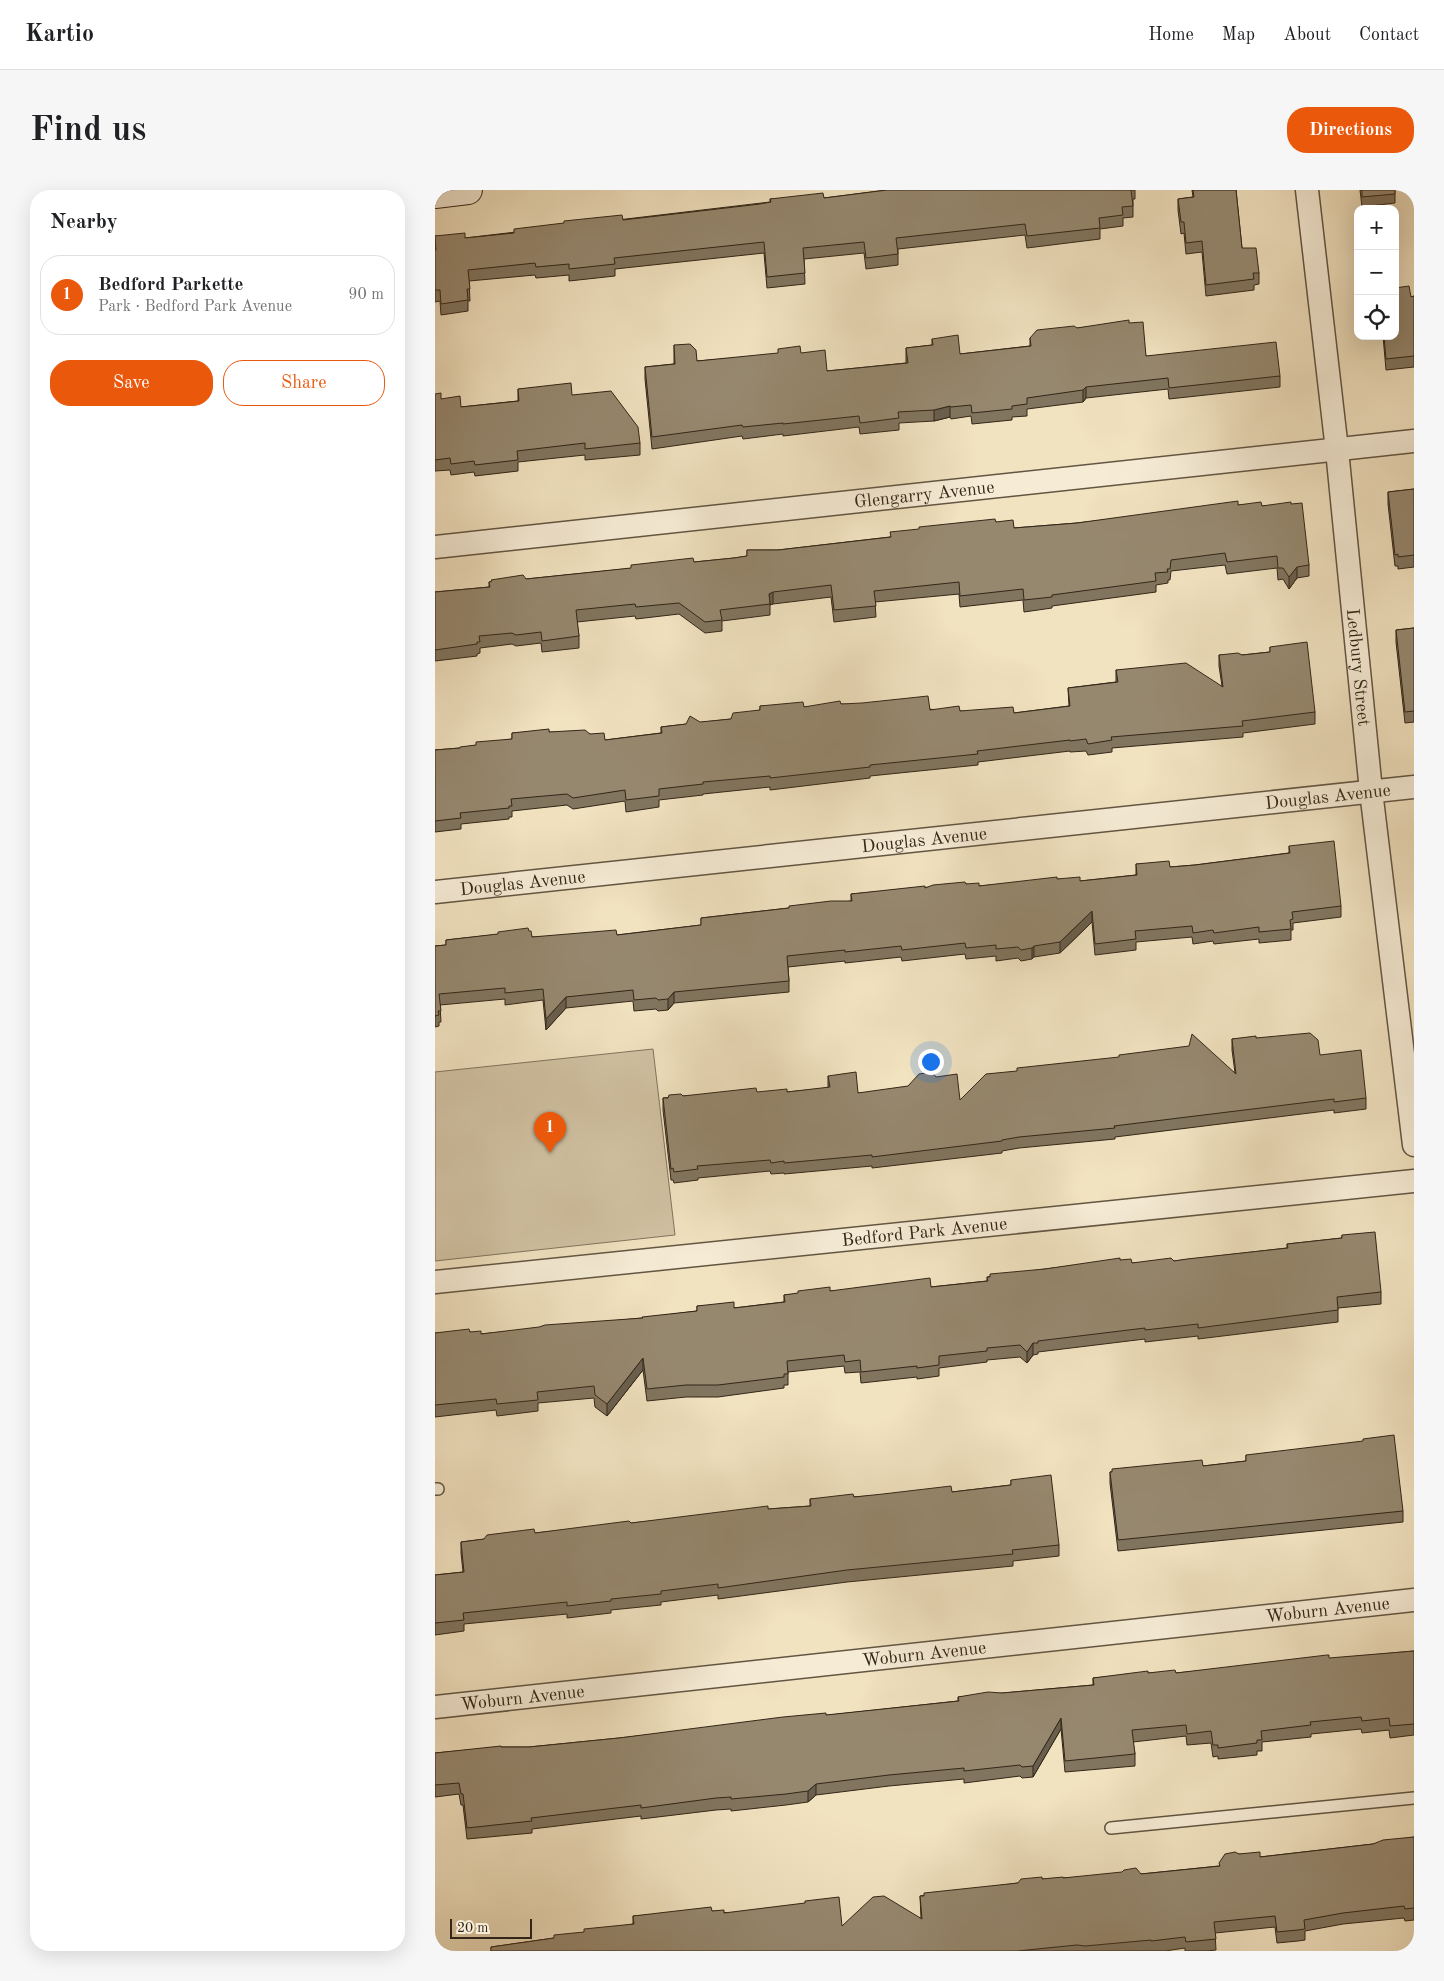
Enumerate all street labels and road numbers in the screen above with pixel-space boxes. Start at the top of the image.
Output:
street label: Glengarry Avenue [853,478,995,512]
street label: Ledbury Street [1343,608,1372,727]
street label: Douglas Avenue [1264,782,1392,813]
street label: Douglas Avenue [861,825,988,856]
street label: Douglas Avenue [459,868,586,899]
street label: Bedford Park Avenue [841,1215,1008,1250]
street label: Woburn Avenue [1265,1595,1391,1626]
street label: Woburn Avenue [861,1639,987,1670]
street label: Woburn Avenue [460,1683,586,1714]

